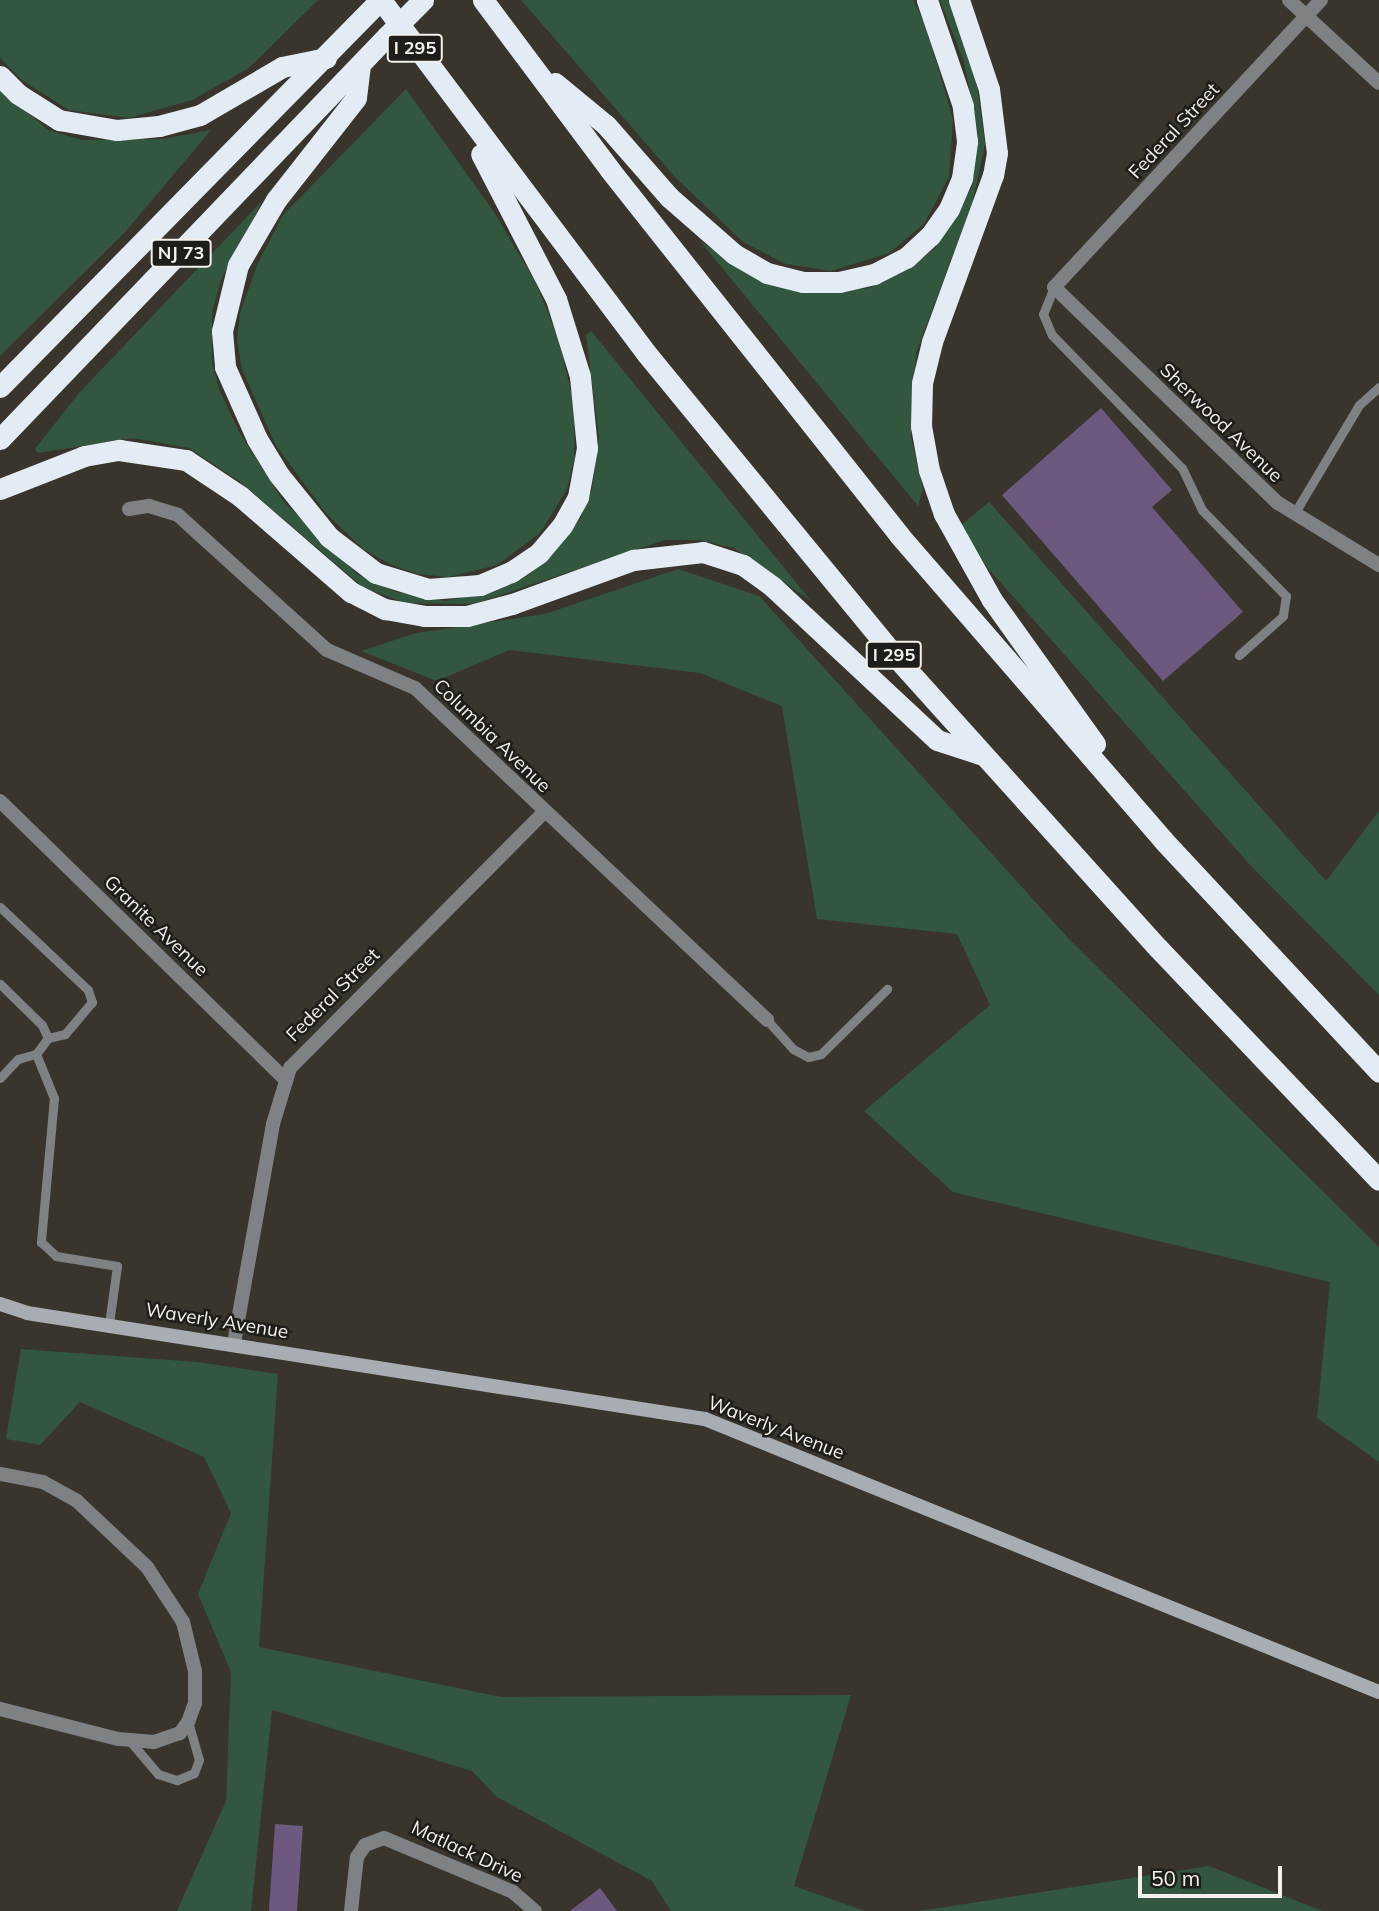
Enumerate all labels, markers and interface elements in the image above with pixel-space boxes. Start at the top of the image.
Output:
road number: I 295 [385,33,445,62]
street label: Federal Street [1124,78,1224,184]
road number: NJ 73 [150,239,212,268]
street label: Sherwood Avenue [1155,359,1287,487]
road number: I 295 [864,640,924,670]
street label: Columbia Avenue [429,674,555,798]
street label: Granite Avenue [99,871,213,981]
street label: Federal Street [282,944,384,1046]
street label: Waverly Avenue [144,1298,290,1344]
street label: Waverly Avenue [705,1392,847,1464]
street label: Matlack Drive [408,1816,526,1888]
scale bar [1141,1852,1284,1896]
text: 50 m [1151,1865,1200,1891]

